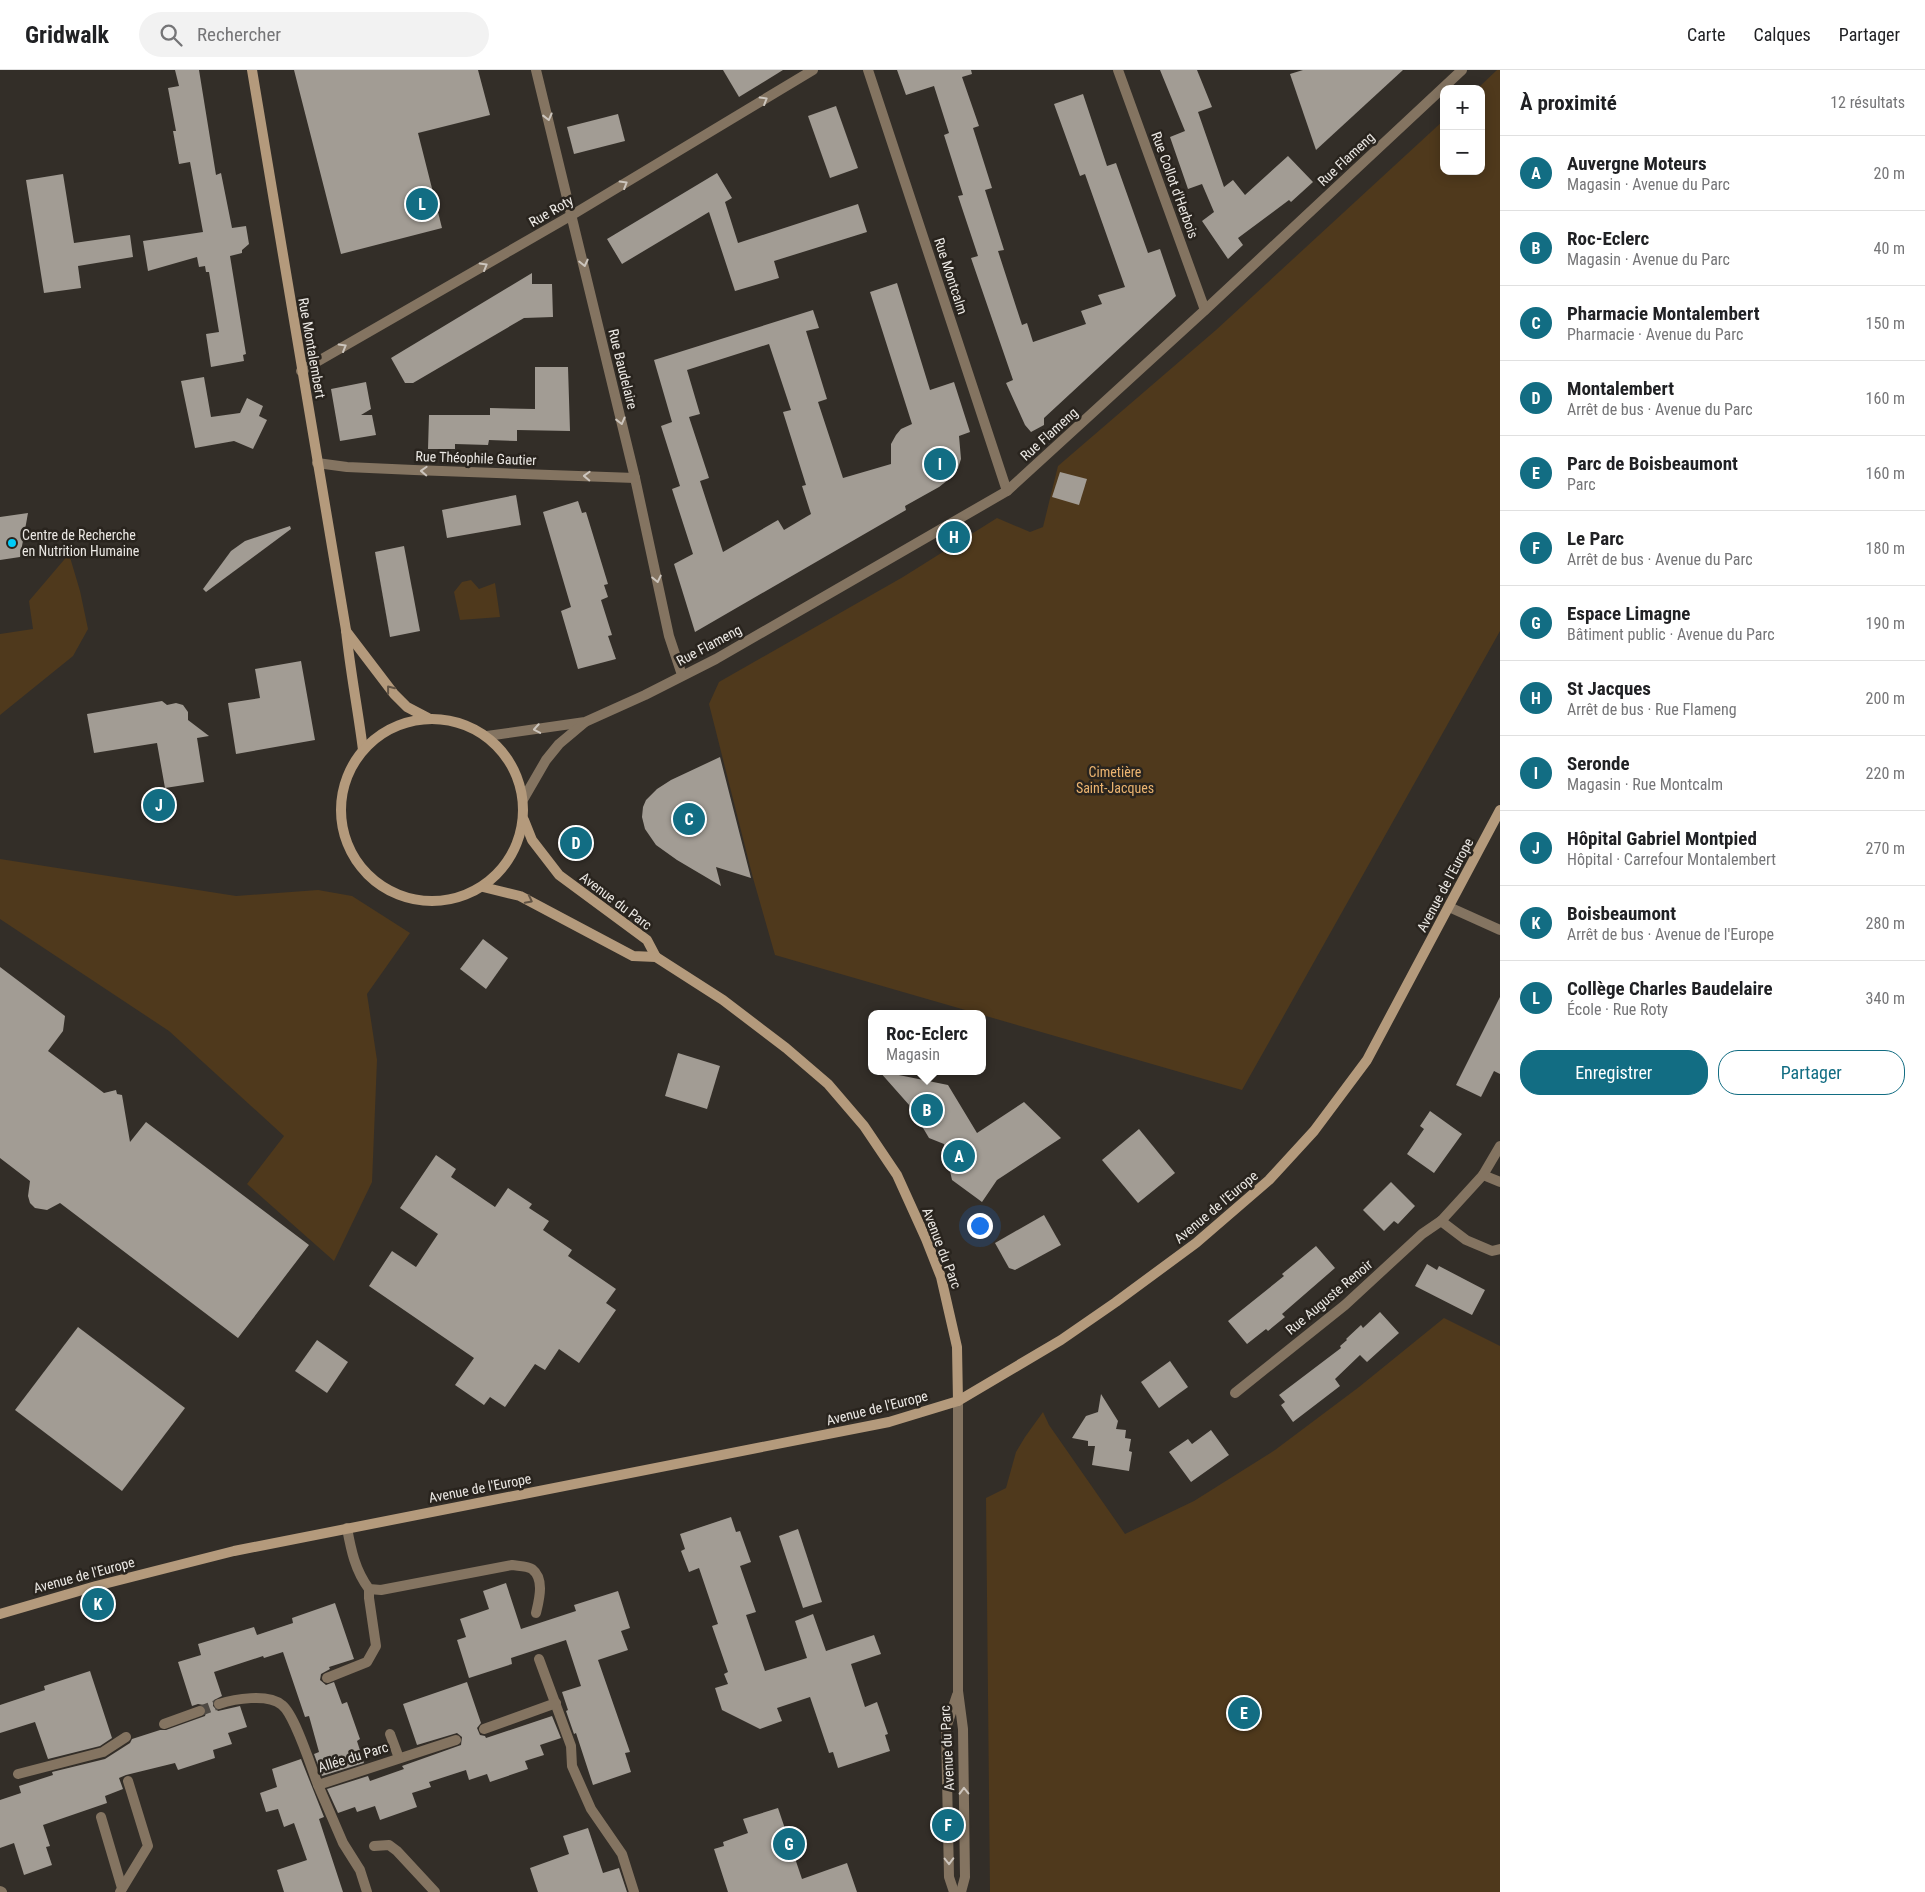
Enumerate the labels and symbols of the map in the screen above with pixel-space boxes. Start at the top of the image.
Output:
one-way arrow [758,96,767,106]
one-way arrow [542,113,553,122]
street label: Rue Flameng [1314,129,1378,189]
street label: Rue Collot d'Herbois [1148,130,1202,240]
one-way arrow [619,180,628,190]
pin: L [406,185,438,223]
street label: Rue Roty [526,192,576,230]
street label: Rue Montcalm [931,236,971,316]
one-way arrow [578,258,588,266]
one-way arrow [479,262,488,272]
street label: Rue Montalembert [295,297,329,399]
street label: Rue Baudelaire [605,327,641,411]
one-way arrow [338,343,347,353]
street label: Rue Flameng [1017,404,1081,464]
one-way arrow [616,416,626,424]
pin: I [924,445,956,483]
street label: Rue Théophile Gautier [415,448,537,468]
one-way arrow [420,465,428,476]
one-way arrow [582,471,590,481]
pin: H [938,518,970,556]
place label: Centre de Recherche en Nutrition Humaine [22,527,140,559]
marker: Centre de Recherche en Nutrition Humaine [6,537,18,549]
one-way arrow [651,575,662,584]
street label: Rue Flameng [674,621,744,669]
one-way arrow [387,685,396,695]
one-way arrow [532,724,541,734]
park label: Cimetière Saint-Jacques [1076,764,1154,796]
pin: J [143,786,175,824]
pin: C [673,800,705,838]
pin: D [560,824,592,862]
street label: Avenue de l'Europe [1413,835,1477,935]
street label: Avenue du Parc [577,869,655,933]
one-way arrow [524,894,533,905]
pin: B [911,1091,943,1129]
pin: A [943,1137,975,1175]
street label: Avenue de l'Europe [1171,1167,1261,1247]
street label: Avenue du Parc [919,1205,965,1291]
your location [967,1213,993,1239]
street label: Rue Auguste Renoir [1282,1256,1376,1338]
street label: Avenue de l'Europe [825,1388,930,1428]
street label: Avenue de l'Europe [427,1470,533,1506]
street label: Avenue de l'Europe [32,1554,137,1596]
pin: K [82,1585,114,1623]
pin: E [1228,1694,1260,1732]
street label: Avenue du Parc [937,1705,957,1791]
street label: Allée du Parc [316,1739,390,1775]
one-way arrow [959,1787,969,1794]
pin: F [932,1806,964,1844]
pin: G [773,1825,805,1863]
one-way arrow [943,1857,954,1865]

